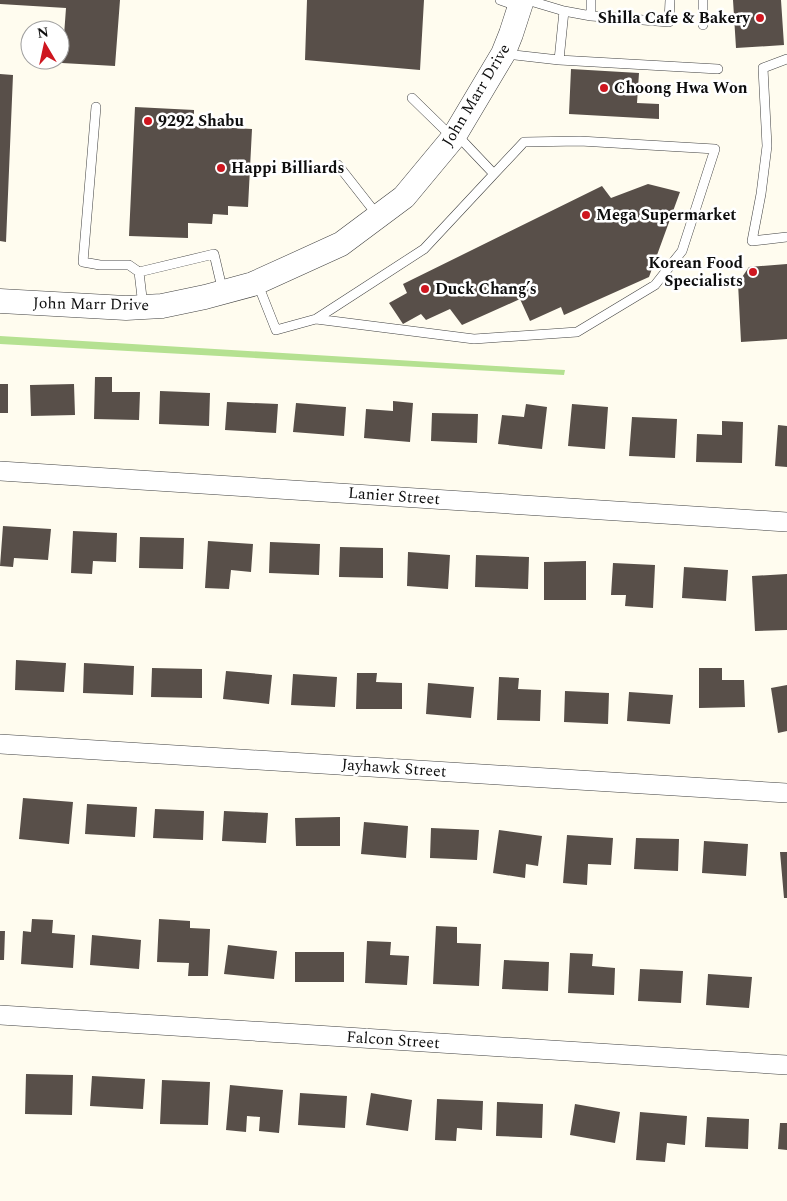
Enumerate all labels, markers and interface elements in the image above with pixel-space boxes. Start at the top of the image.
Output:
place label: Shilla Cafe & Bakery [598,6,751,30]
marker: Shilla Cafe & Bakery [754,12,766,24]
north arrow [20,20,70,70]
text: N [36,21,50,44]
street label: John Marr Drive [436,39,516,151]
place label: Choong Hwa Won [614,76,748,100]
marker: Choong Hwa Won [598,82,610,94]
place label: 9292 Shabu [158,109,244,133]
marker: 9292 Shabu [142,115,154,127]
place label: Happi Billiards [231,156,345,180]
marker: Happi Billiards [215,162,227,174]
place label: Mega Supermarket [596,203,737,227]
marker: Mega Supermarket [580,209,592,221]
place label: Korean Food Specialists [648,251,743,293]
marker: Korean Food Specialists [747,266,759,278]
place label: Duck Chang’s [435,277,537,301]
marker: Duck Chang’s [419,283,431,295]
street label: John Marr Drive [33,291,149,317]
street label: Lanier Street [347,481,441,511]
street label: Jayhawk Street [341,752,448,784]
street label: Falcon Street [345,1025,441,1055]

